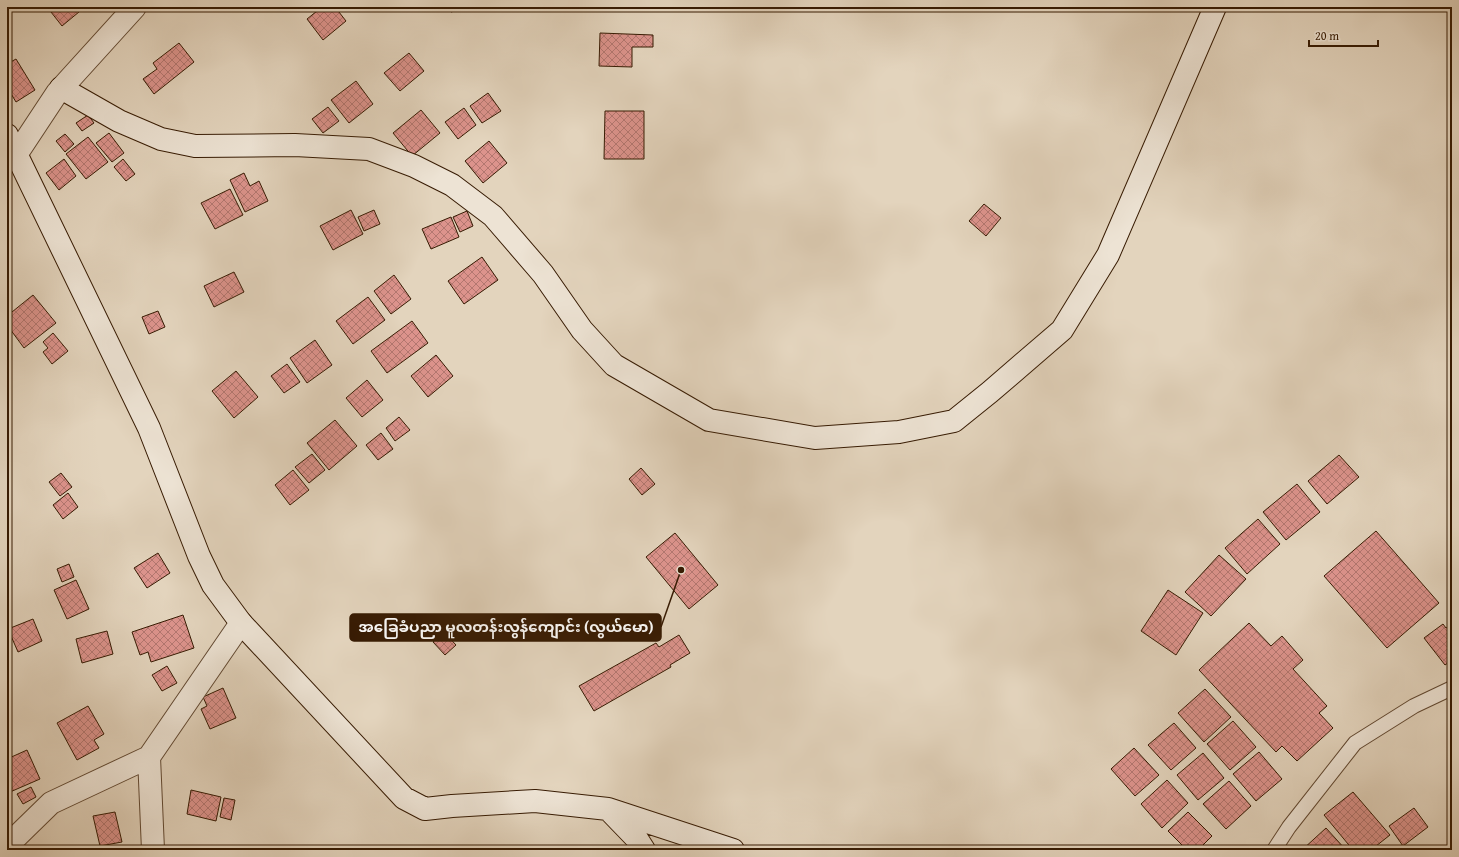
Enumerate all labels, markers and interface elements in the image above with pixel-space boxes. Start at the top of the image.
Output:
scale bar [1309,22,1378,48]
text: 20 m [1315,27,1339,44]
callout: အခြေခံပညာ မူလတန်းလွန်ကျောင်း (လွယ်မော) [350,614,661,641]
text: အခြေခံပညာ မူလတန်းလွန်ကျောင်း (လွယ်မော) [358,616,654,639]

